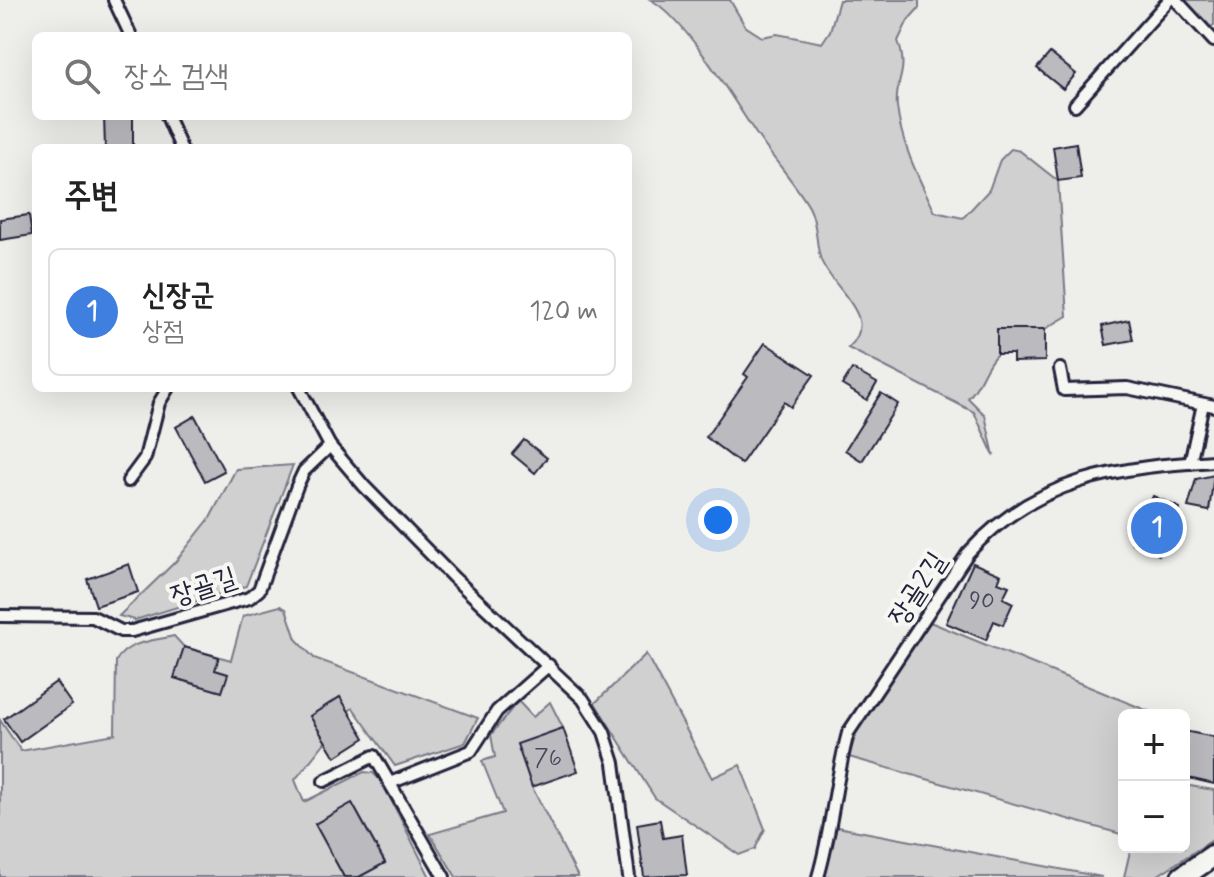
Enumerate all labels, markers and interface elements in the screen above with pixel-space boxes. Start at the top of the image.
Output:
search box [32,32,632,120]
icon: search [60,54,104,98]
text: 장소 검색 [124,57,229,96]
text: 주변 [64,174,119,219]
text: 신장군 [142,276,214,315]
text: 1 [86,295,98,329]
text: 120 m [529,295,598,329]
text: 상점 [142,315,184,349]
pin: 1 [1131,498,1183,558]
your location [698,500,738,540]
street label: 장골2길 [880,545,956,634]
street label: 장골길 [166,559,242,615]
house number: 90 [969,586,995,617]
map controls [1118,709,1190,853]
button: + [1118,709,1190,781]
house number: 76 [534,743,562,774]
button: − [1118,781,1190,853]

